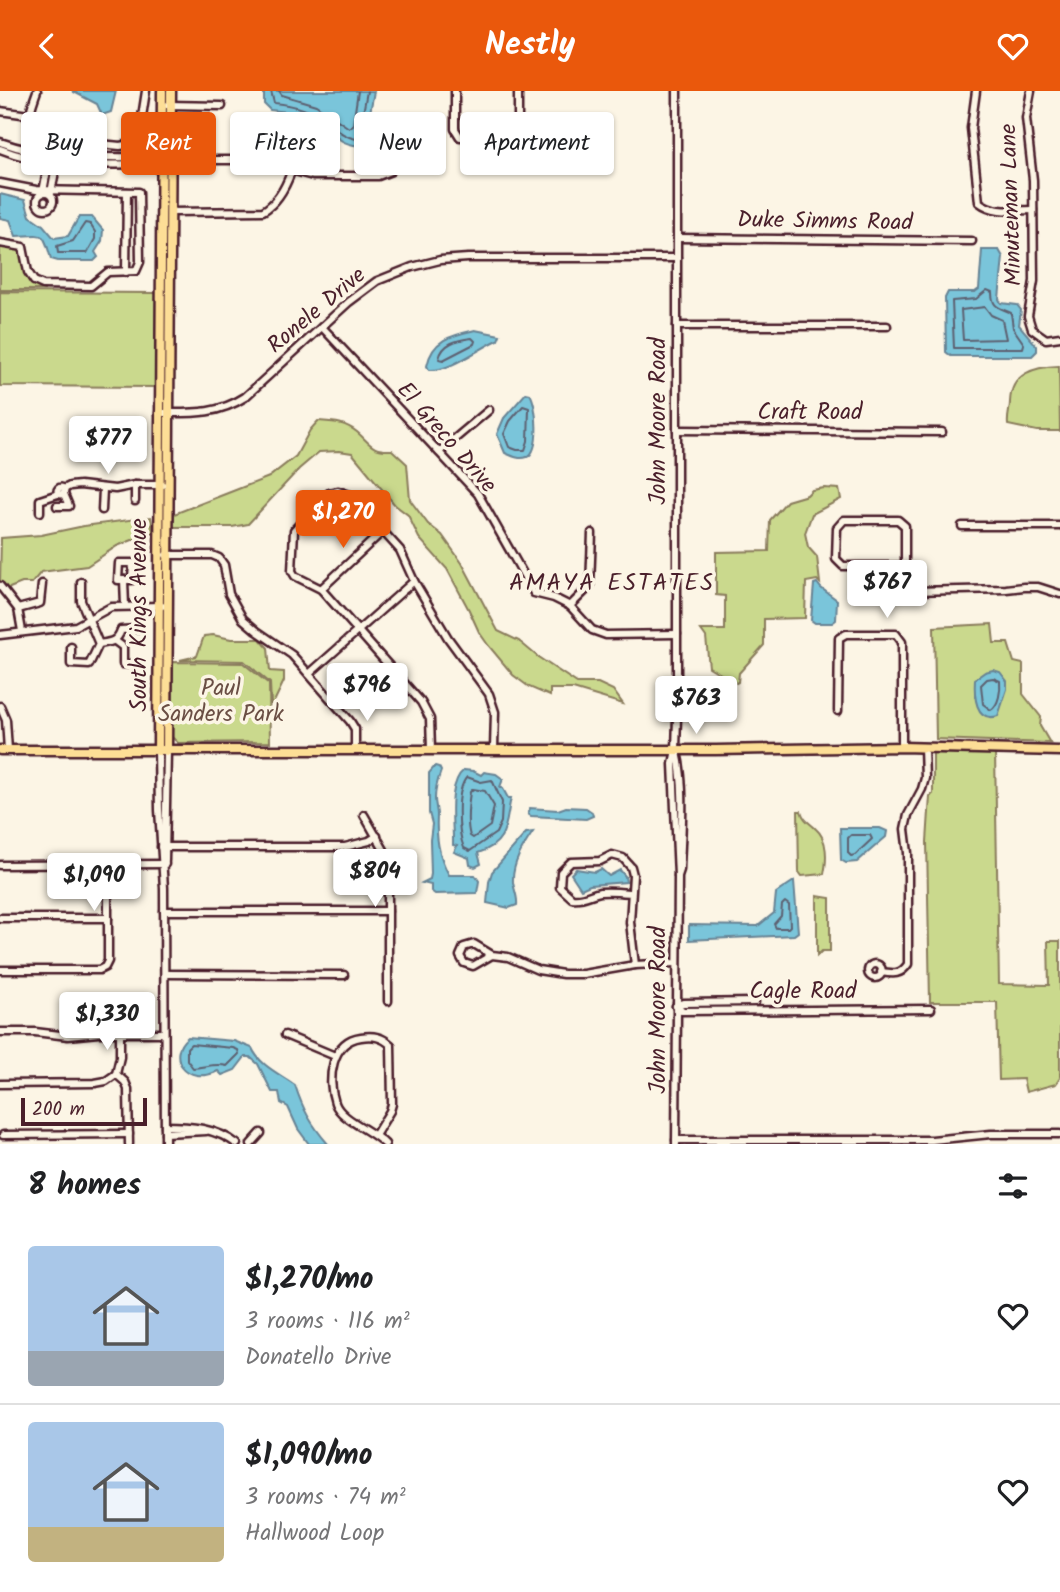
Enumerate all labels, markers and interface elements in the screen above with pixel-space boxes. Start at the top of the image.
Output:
text: Nestly [485,20,575,71]
icon: back [28,27,66,65]
icon: heart [994,27,1032,65]
chip: Buy [21,112,107,175]
chip: Rent [121,112,216,175]
chip: Filters [230,112,340,175]
chip: New [354,112,446,175]
chip: Apartment [460,112,614,175]
street label: Minuteman Lane [991,123,1033,287]
street label: Duke Simms Road [737,202,914,242]
street label: Ronele Drive [260,259,374,363]
street label: John Moore Road [641,337,677,505]
street label: El Greco Drive [387,374,505,502]
street label: Craft Road [757,395,863,431]
pin: $777 [67,417,149,476]
text: $777 [85,421,131,457]
pin: $1,270 [286,491,400,550]
text: $1,270 [312,495,374,531]
street label: South Kings Avenue [122,518,158,712]
pin: $767 [846,561,928,620]
district label: AMAYA ESTATES [509,564,715,603]
text: $767 [863,565,911,601]
pin: $796 [326,663,408,723]
text: $796 [343,668,391,704]
park label: Paul Sanders Park [158,671,284,733]
pin: $763 [655,677,737,736]
text: $763 [671,681,721,717]
pin: $804 [334,849,416,909]
pin: $1,090 [37,853,151,913]
text: $804 [349,854,401,890]
text: $1,090 [63,858,125,894]
street label: John Moore Road [641,926,677,1094]
street label: Cagle Road [750,974,857,1010]
pin: $1,330 [50,993,164,1052]
text: $1,330 [75,997,139,1033]
scale bar [21,1095,147,1127]
text: 200 m [32,1095,85,1125]
text: 8 homes [28,1162,141,1210]
icon: filters [994,1167,1032,1205]
text: $1,270/mo [245,1256,373,1304]
icon: home [84,1274,168,1358]
icon: heart [994,1297,1032,1335]
text: 3 rooms · 116 m² [245,1304,410,1340]
text: Donatello Drive [245,1340,391,1376]
text: $1,090/mo [245,1432,372,1480]
icon: home [84,1450,168,1534]
icon: heart [994,1473,1032,1511]
text: 3 rooms · 74 m² [245,1480,406,1516]
text: Hallwood Loop [245,1516,384,1552]

